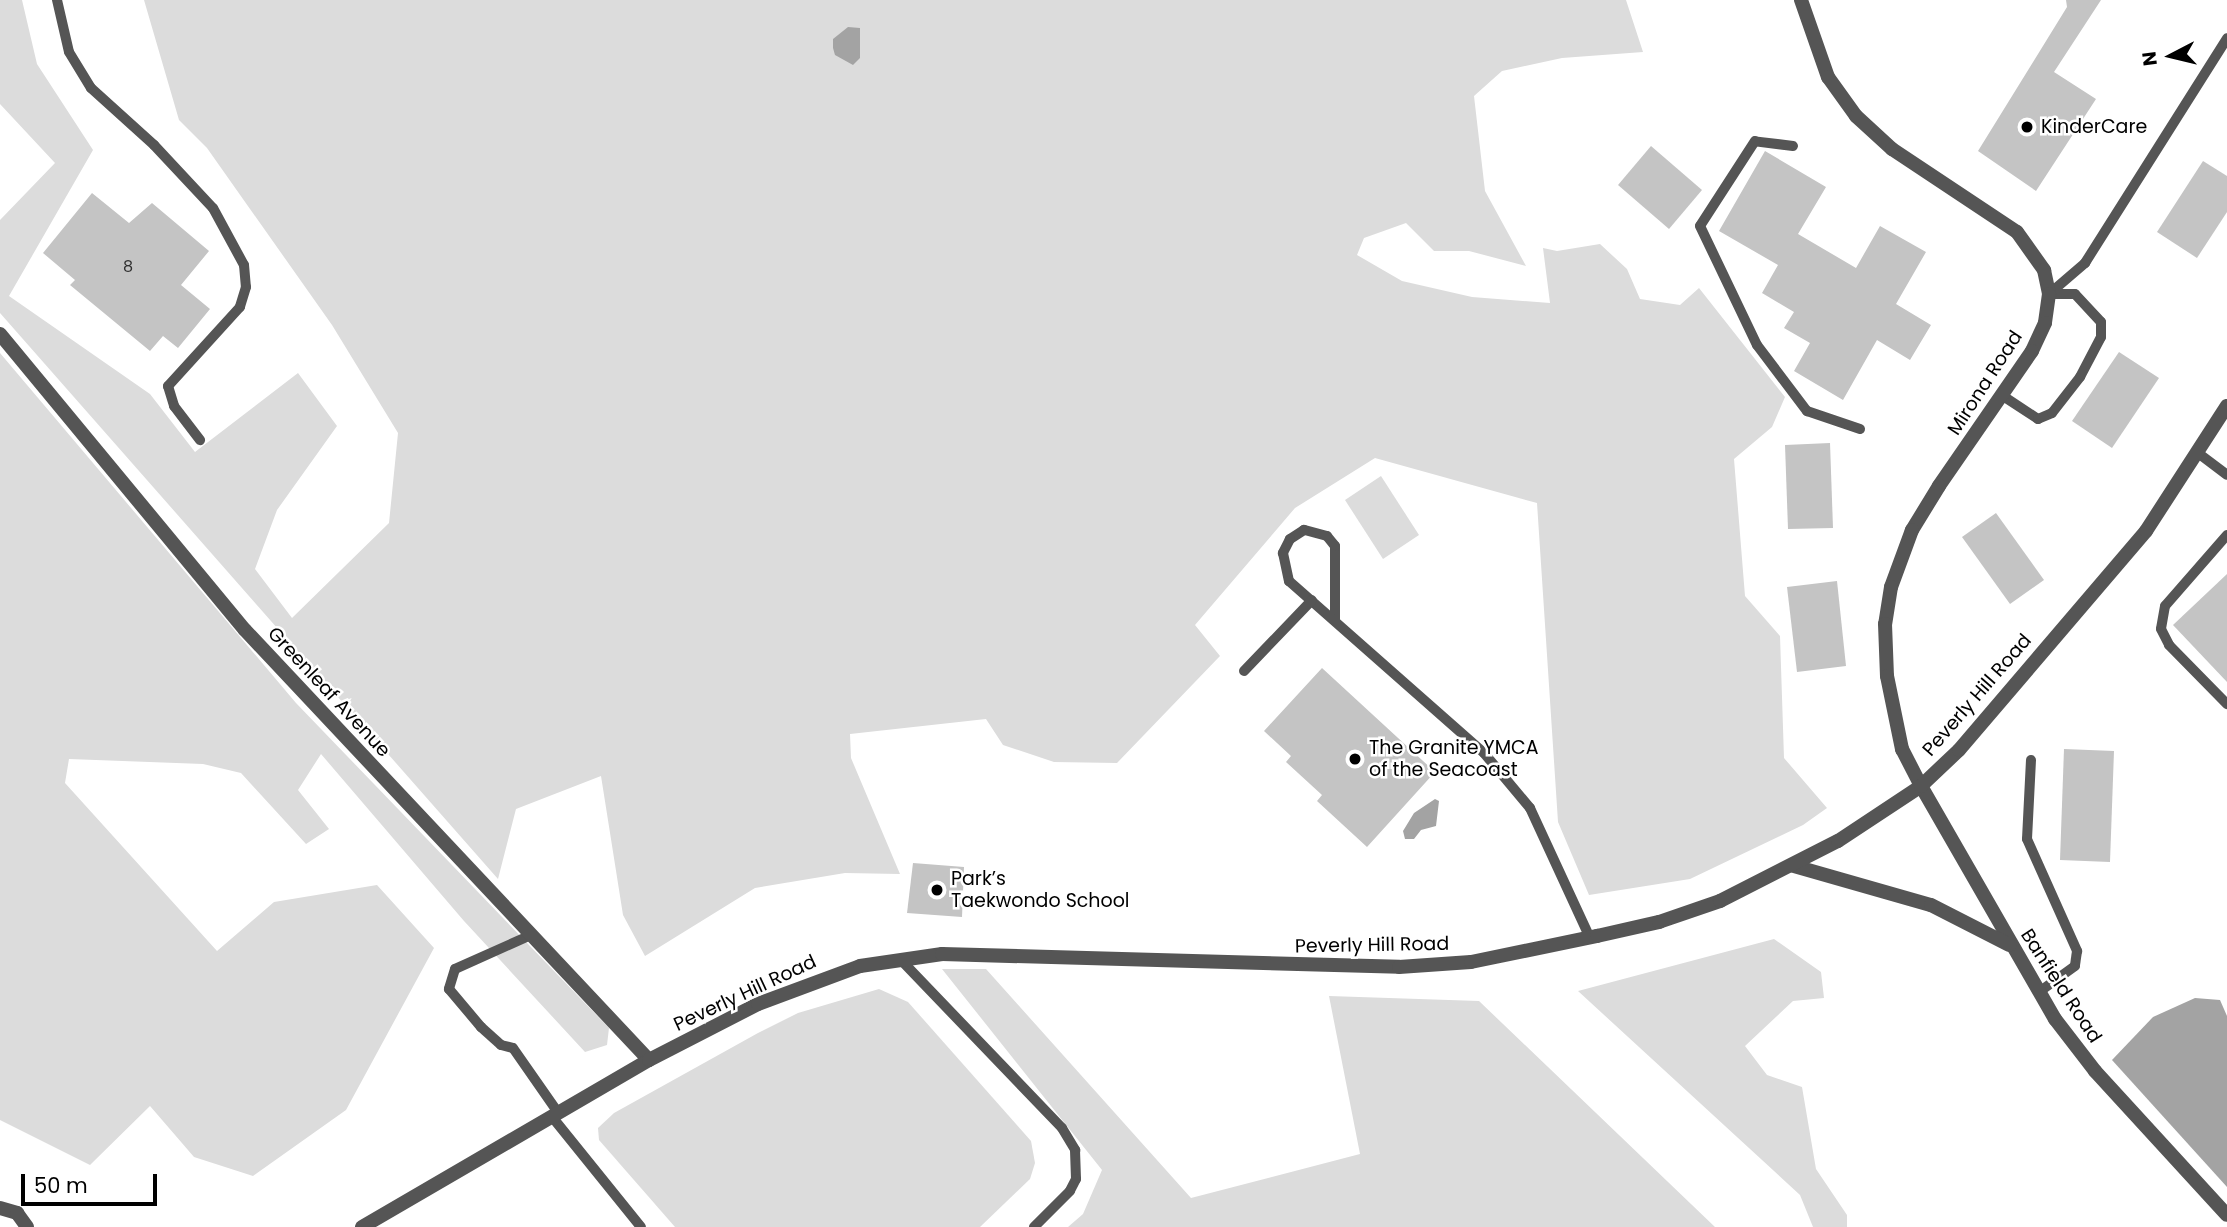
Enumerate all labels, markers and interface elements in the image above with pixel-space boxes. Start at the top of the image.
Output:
north arrow [2136,21,2206,91]
text: N [2135,50,2164,67]
place label: KinderCare [2041,116,2147,138]
marker: KinderCare [2019,119,2035,135]
house number: 8 [123,257,133,277]
street label: Mirona Road [1943,327,2027,439]
street label: Greenleaf Avenue [263,622,395,762]
street label: Peverly Hill Road [1918,629,2036,761]
place label: The Granite YMCA of the Seacoast [1369,737,1539,781]
marker: The Granite YMCA of the Seacoast [1347,751,1363,767]
place label: Park’s Taekwondo School [951,868,1130,912]
marker: Park’s Taekwondo School [929,882,945,898]
street label: Banfield Road [2016,925,2106,1047]
street label: Peverly Hill Road [1295,932,1449,958]
street label: Peverly Hill Road [670,950,820,1036]
scale bar [24,1160,161,1204]
text: 50 m [34,1171,88,1200]

